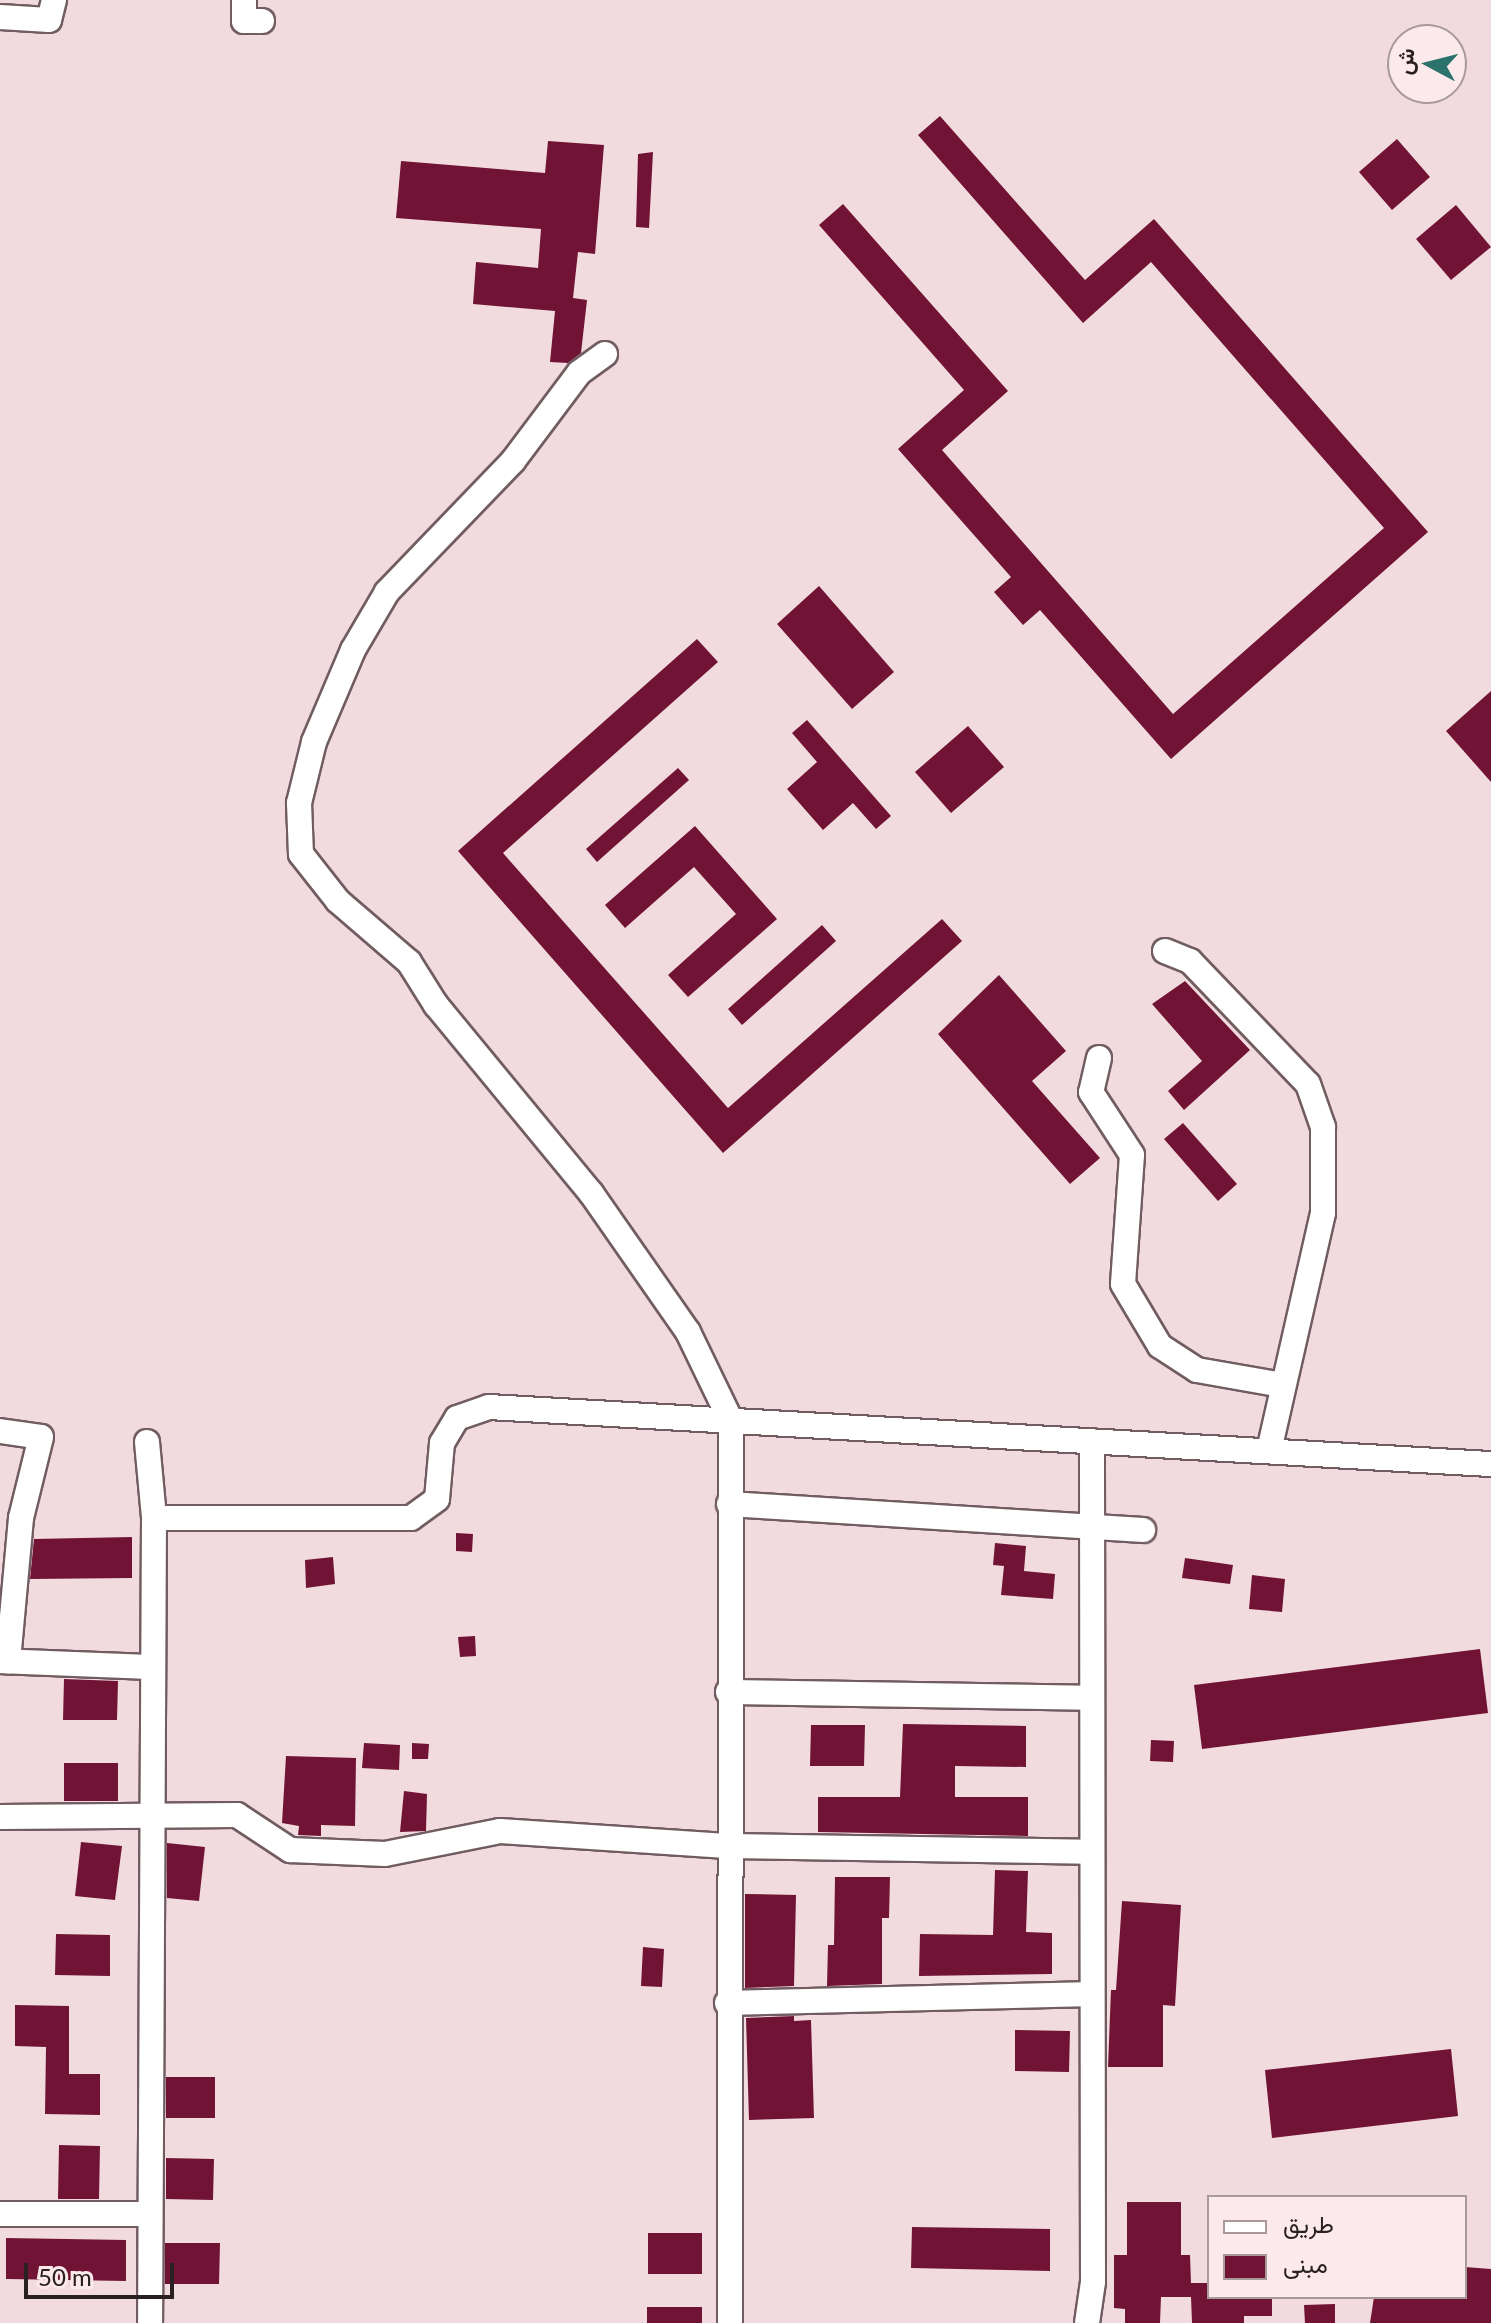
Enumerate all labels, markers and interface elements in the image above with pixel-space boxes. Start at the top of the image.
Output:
north arrow [1387,24,1467,104]
text: ش [1390,46,1420,76]
legend [1207,2195,1467,2299]
text: طريق [1283,2209,1334,2238]
scale bar [28,2247,178,2297]
text: مبنى [1283,2249,1328,2278]
text: 50 m [38,2262,92,2291]

